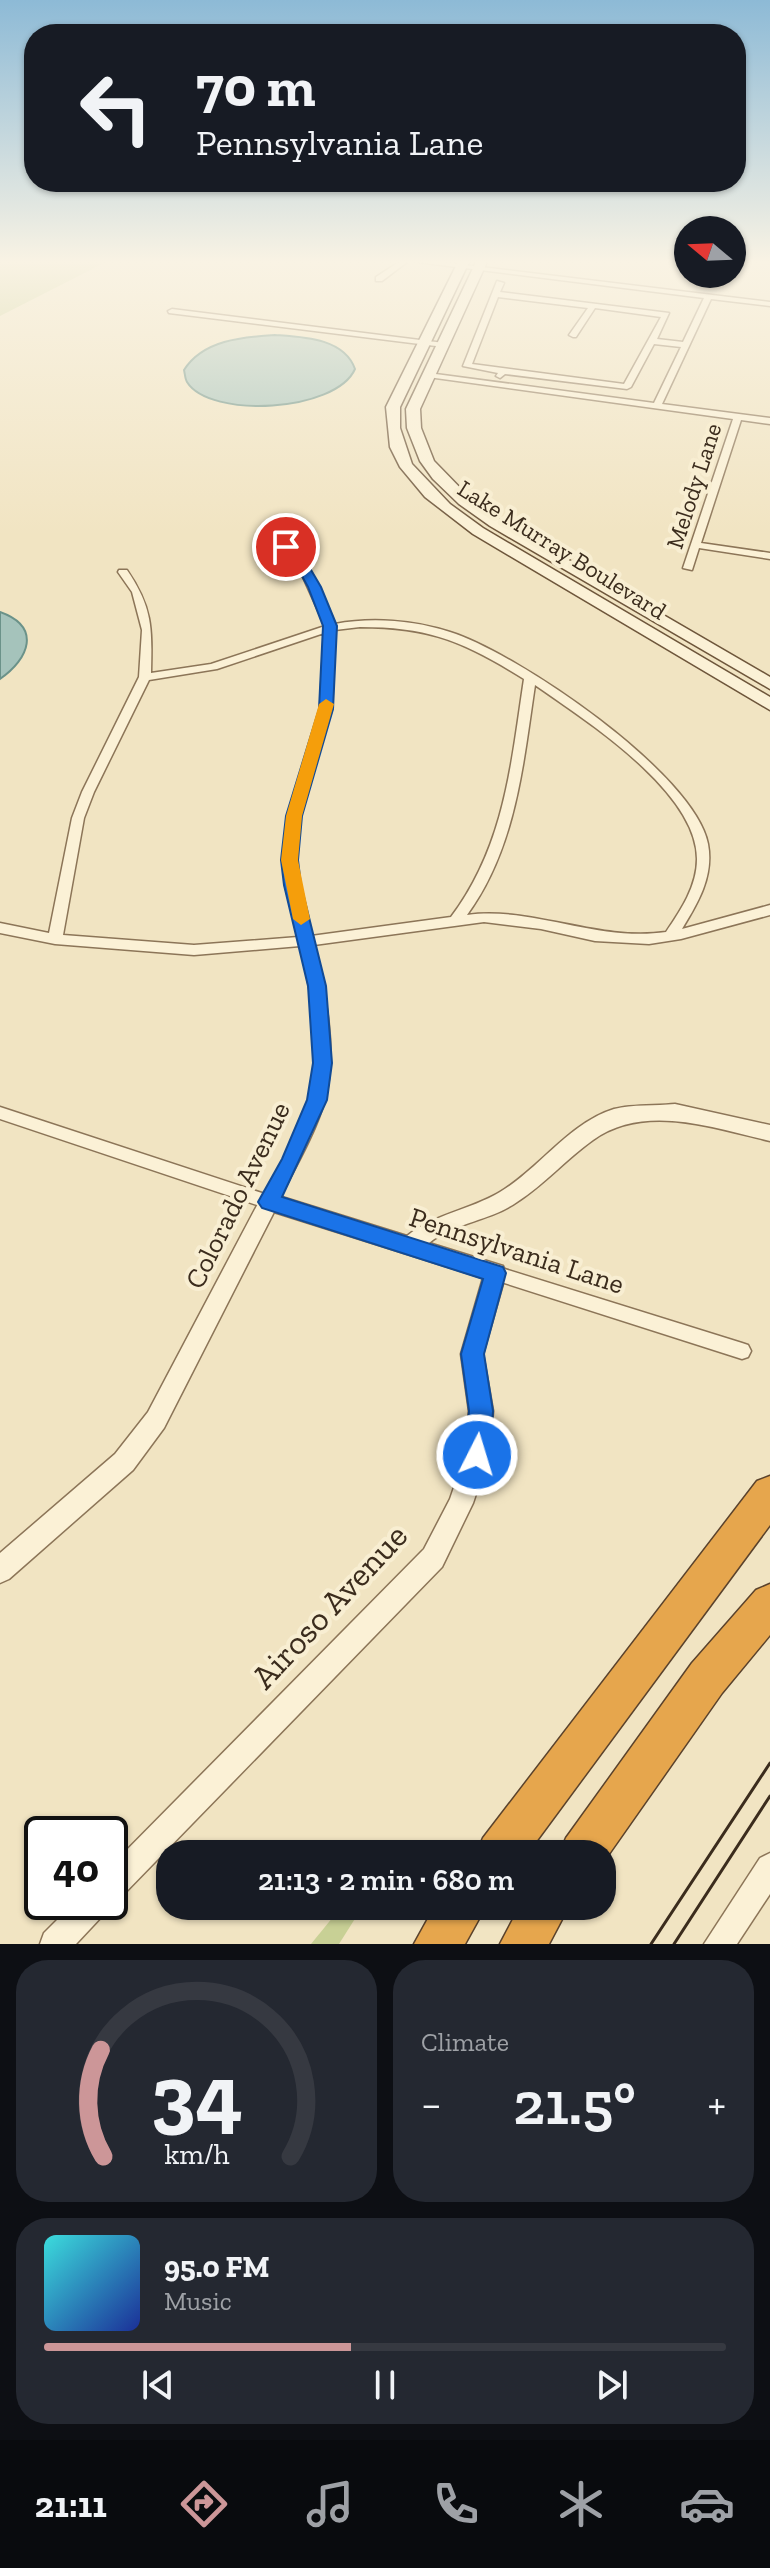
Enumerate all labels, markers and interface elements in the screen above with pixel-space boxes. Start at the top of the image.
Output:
text: 70 m [196,53,316,120]
icon: left [64,56,168,160]
text: Pennsylvania Lane [196,121,483,164]
north arrow [674,216,746,288]
map controls [674,216,746,288]
street label: Melody Lane [660,419,727,552]
street label: Lake Murray Boulevard [453,474,672,626]
pin [252,513,320,581]
icon: arrive [264,525,308,569]
street label: Colorado Avenue [178,1097,297,1294]
street label: Pennsylvania Lane [405,1200,628,1301]
position arrow [435,1413,519,1497]
street label: Airoso Avenue [243,1516,416,1697]
speed limit sign: 40 [24,1816,128,1920]
text: 21:13 · 2 min · 680 m [258,1862,514,1898]
text: Climate [421,2026,509,2058]
text: 34 [151,2044,242,2144]
text: 21.5° [513,2067,636,2139]
text: − [421,2077,442,2130]
text: + [707,2077,726,2130]
text: km/h [164,2137,229,2171]
text: 95.0 FM [164,2249,269,2285]
text: Music [164,2285,232,2317]
icon: previous [136,2363,180,2407]
icon: pause [363,2363,407,2407]
icon: next [590,2363,634,2407]
icon: directions [176,2476,232,2532]
icon: music [302,2476,358,2532]
icon: phone [428,2476,484,2532]
icon: climate [553,2476,609,2532]
icon: car [679,2476,735,2532]
text: 21:11 [35,2483,107,2526]

